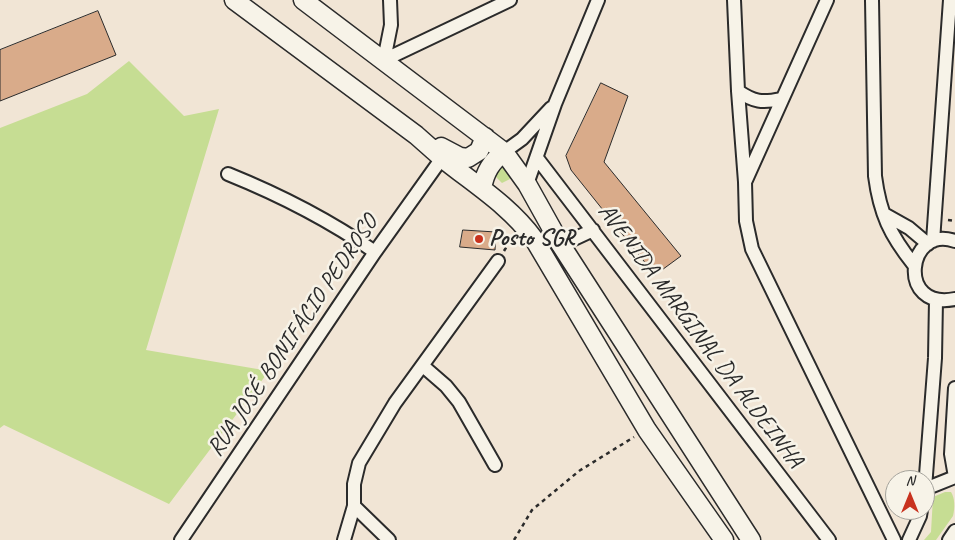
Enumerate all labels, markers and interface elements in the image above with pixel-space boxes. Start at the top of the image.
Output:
street label: AVENIDA MARGINAL DA ALDEINHA [591,198,809,474]
street label: RUA JOSÉ BONIFÁCIO PEDROSO [201,210,385,462]
place label: Posto SGR [489,225,575,253]
marker: Posto SGR [473,233,485,245]
north arrow [885,470,935,520]
text: N [906,472,914,489]

